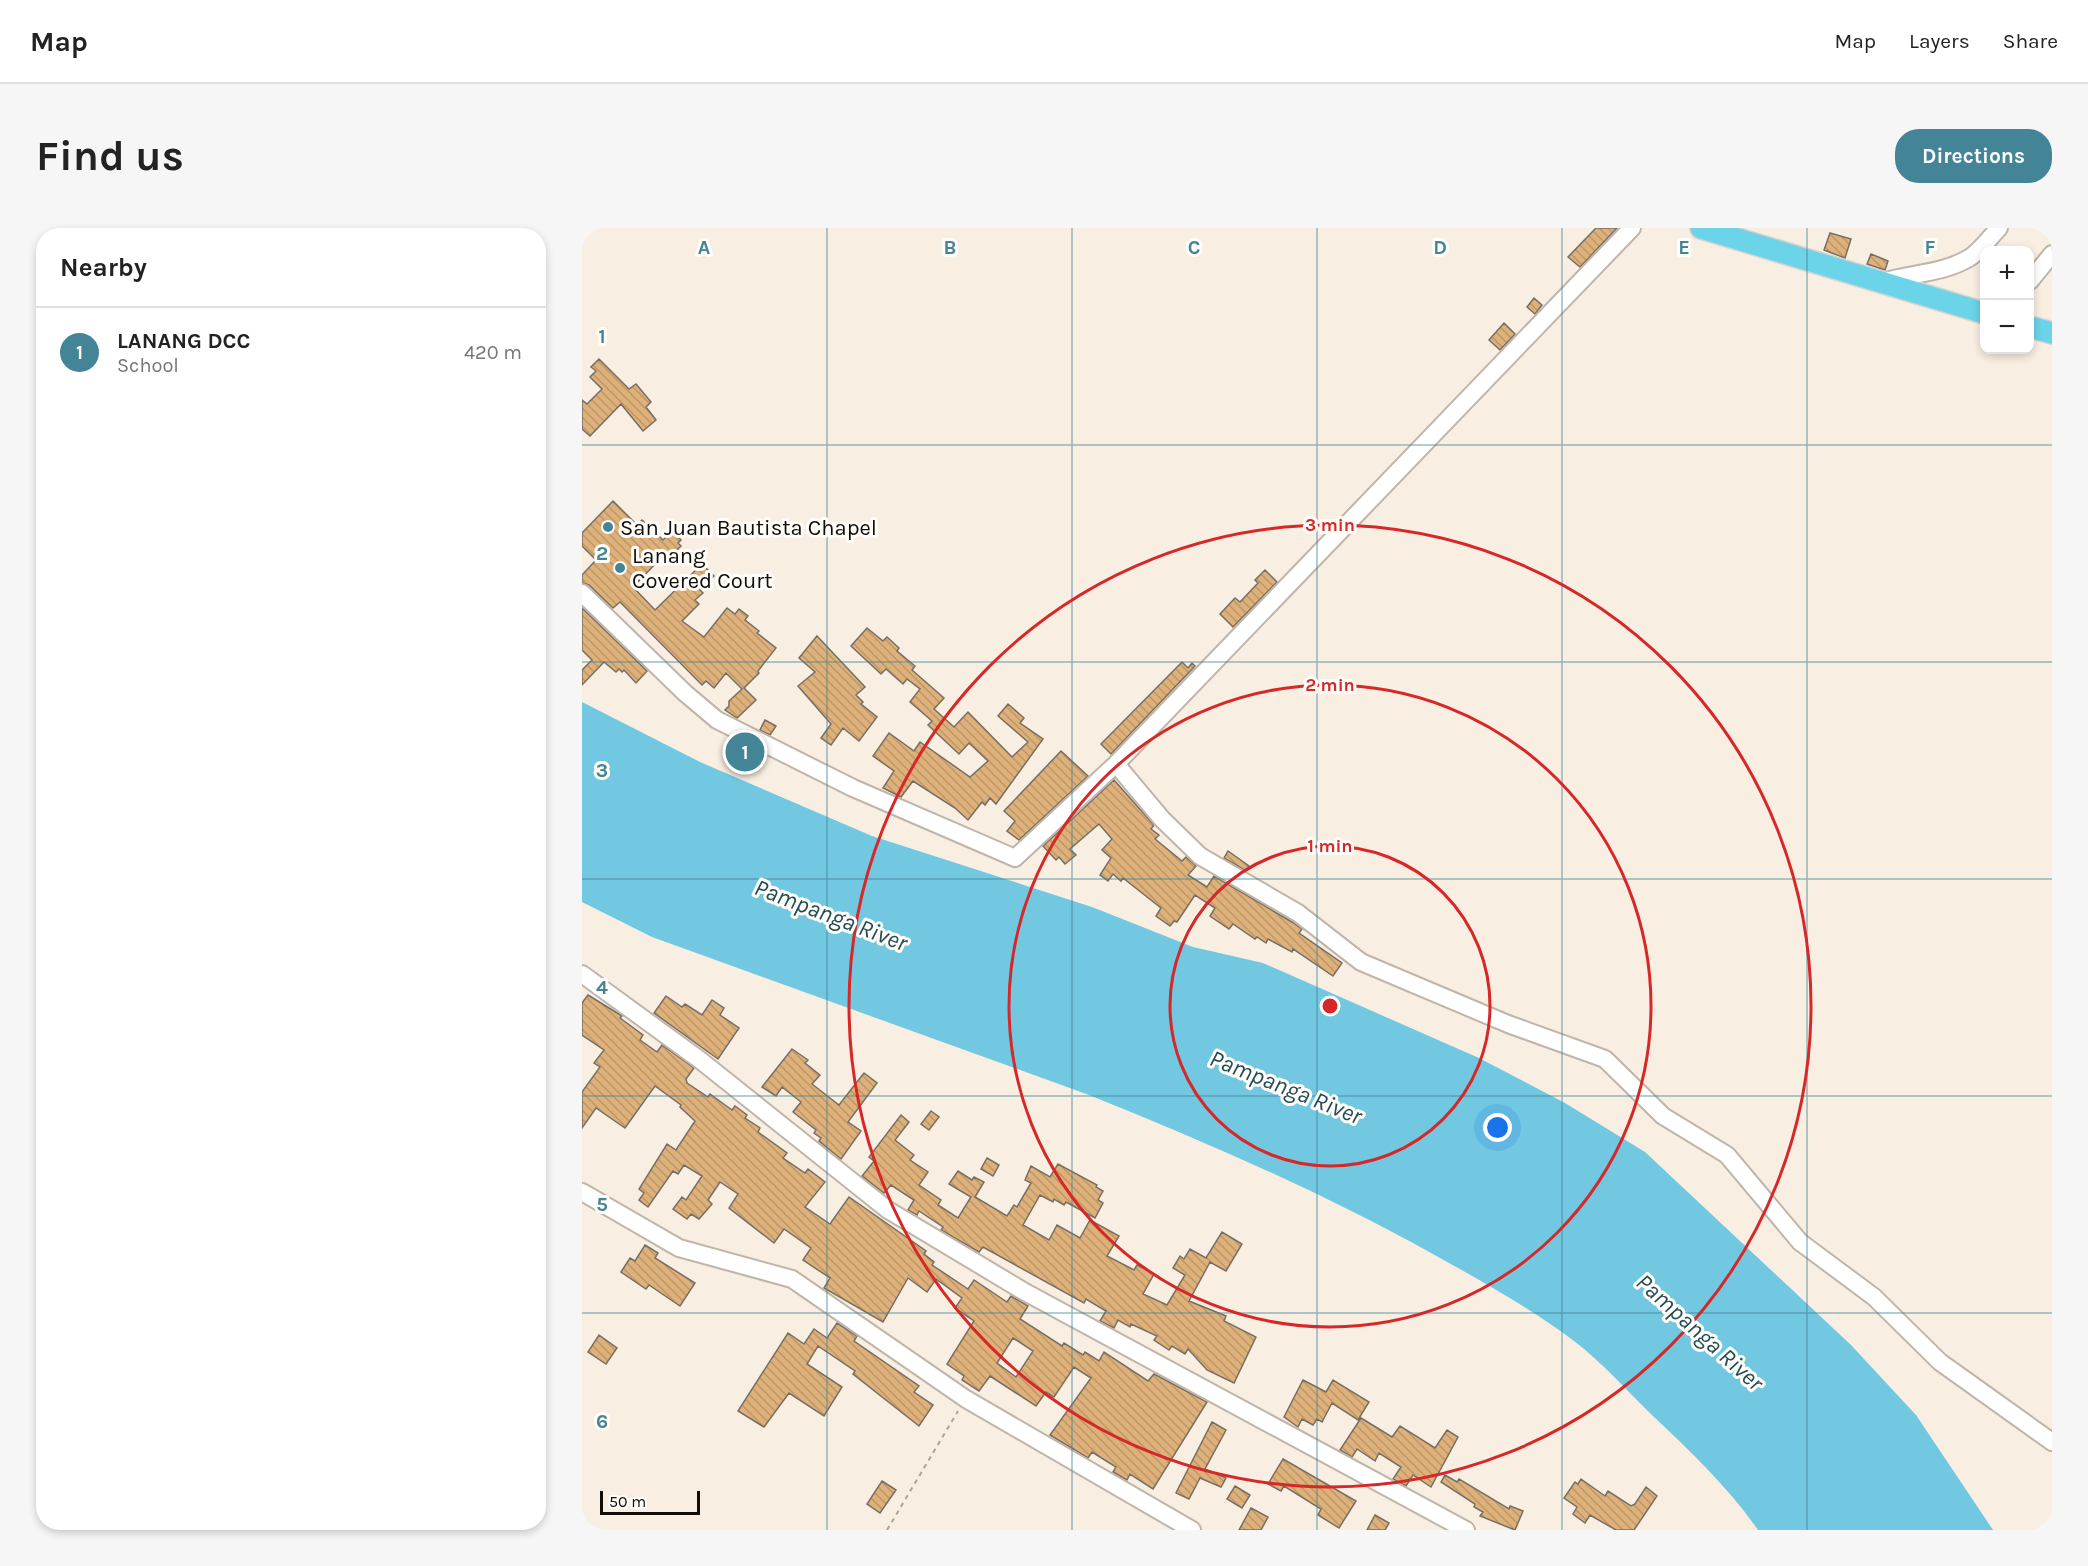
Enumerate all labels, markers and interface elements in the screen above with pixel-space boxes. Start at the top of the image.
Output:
text: Map [30,25,88,58]
text: Map [1834,29,1876,53]
text: Layers [1909,29,1970,53]
text: Share [2003,29,2058,53]
button: Directions [1895,129,2052,183]
text: Find us [36,131,184,181]
text: A [698,236,711,259]
text: B [944,236,956,259]
text: C [1188,236,1200,259]
text: D [1433,236,1447,259]
text: E [1678,236,1690,259]
text: F [1925,236,1936,259]
map controls [1980,246,2034,354]
button: + [1980,246,2034,300]
text: Nearby [60,252,147,283]
button: − [1980,300,2034,354]
text: 1 [598,325,606,348]
text: LANANG DCC [117,328,250,354]
text: 1 [76,341,83,364]
text: 420 m [464,341,522,364]
text: School [117,354,179,377]
text: 3 min [1305,514,1355,536]
place label: San Juan Bautista Chapel [620,515,877,541]
marker: San Juan Bautista Chapel [601,520,615,534]
text: 2 [596,542,608,565]
place label: Lanang Covered Court [632,543,772,594]
marker: Lanang Covered Court [613,561,627,575]
text: 2 min [1305,674,1355,696]
pin: 1 [726,730,764,774]
text: 3 [596,759,608,782]
text: 1 min [1307,835,1353,857]
water label: Pampanga River [751,873,912,957]
text: 4 [596,976,608,999]
centre of rings [1320,996,1340,1016]
water label: Pampanga River [1206,1044,1367,1131]
your location [1483,1113,1512,1142]
text: 5 [596,1193,608,1216]
water label: Pampanga River [1631,1268,1770,1397]
text: 6 [596,1410,608,1433]
scale bar [600,1488,700,1516]
text: 50 m [609,1492,646,1511]

